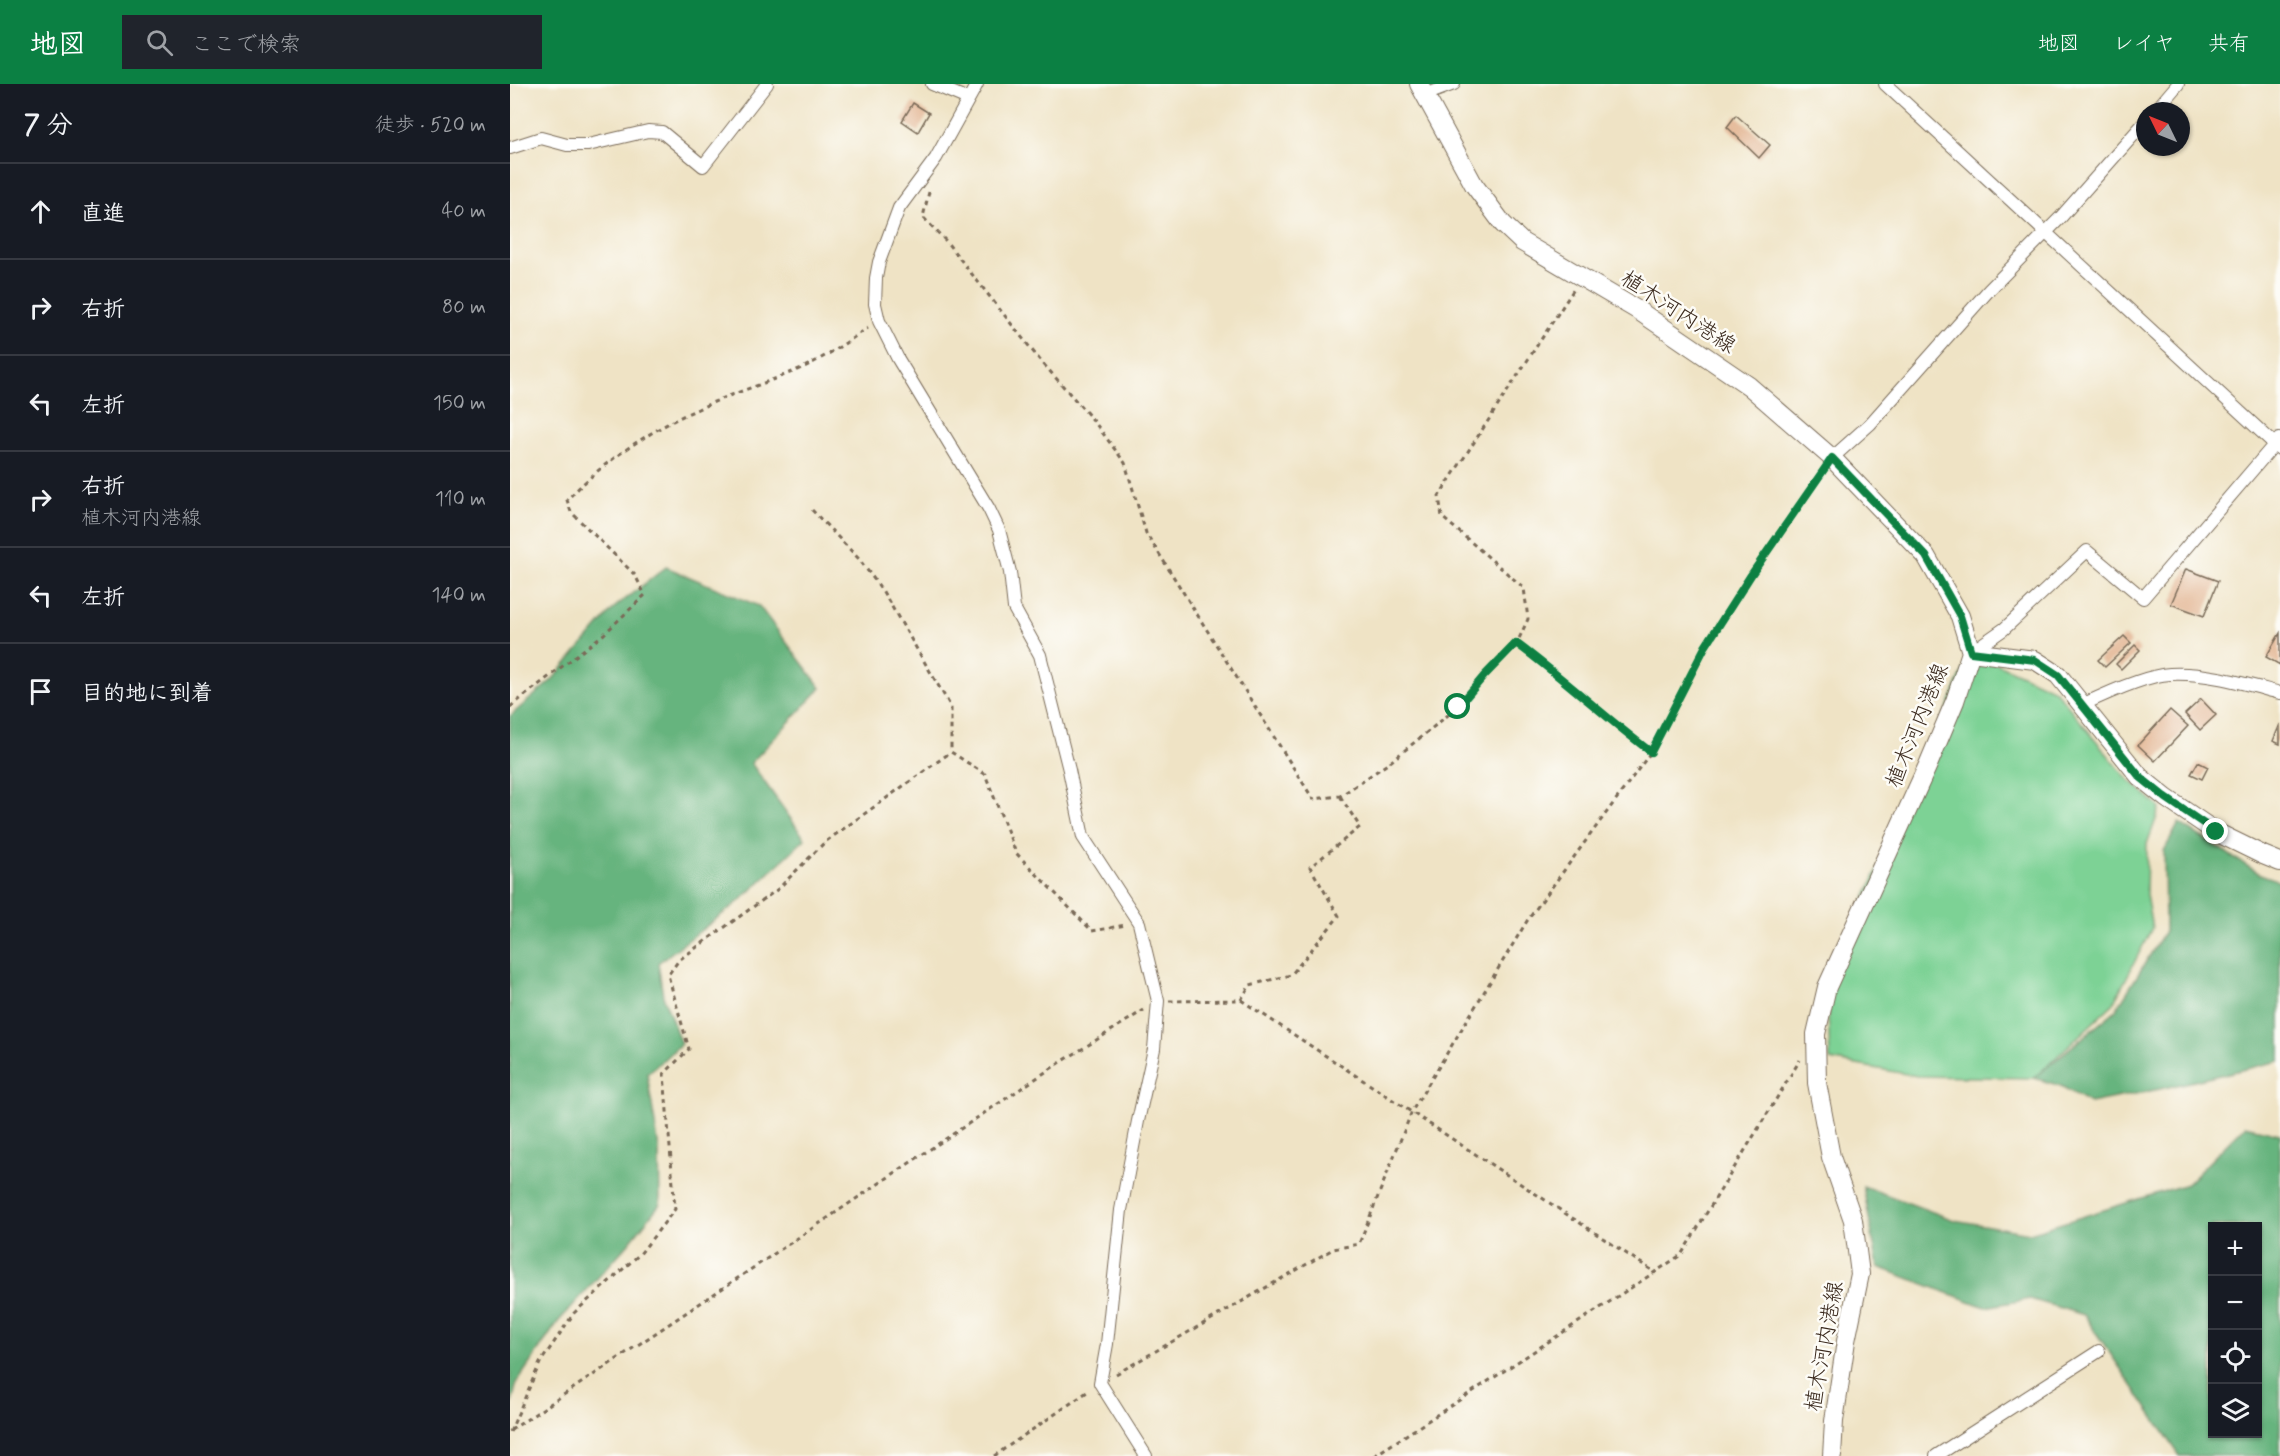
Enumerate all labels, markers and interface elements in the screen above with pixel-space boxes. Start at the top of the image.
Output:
search box [122,15,542,69]
icon: search [143,26,176,59]
text: 地図 [30,27,86,64]
text: 地図 [2038,30,2080,58]
text: レイヤ [2113,30,2175,58]
text: 共有 [2208,30,2250,58]
text: ここで検索 [191,31,301,59]
north arrow [2136,102,2190,156]
text: 7 分 [24,109,73,143]
text: 徒歩 · 520 m [375,112,486,139]
icon: ahead [24,195,57,228]
text: 40 m [442,198,486,225]
text: 直進 [81,200,125,228]
street label: 植木河内港線 [1615,265,1741,360]
icon: right [24,291,57,324]
text: 80 m [442,294,486,321]
text: 右折 [81,296,125,324]
icon: left [24,387,57,420]
text: 150 m [433,390,486,417]
text: 左折 [81,392,125,420]
text: 右折 [81,473,125,501]
icon: right [24,483,57,516]
text: 110 m [435,486,486,513]
text: 植木河内港線 [81,505,201,532]
icon: left [24,579,57,612]
text: 140 m [432,582,486,609]
text: 左折 [81,584,125,612]
street label: 植木河内港線 [1880,659,1956,792]
icon: arrive [24,675,57,708]
text: 目的地に到着 [81,680,213,708]
route start [1444,693,1470,719]
route end [2202,818,2228,844]
map controls [2208,1222,2262,1438]
button: + [2208,1222,2262,1276]
button: − [2208,1276,2262,1330]
street label: 植木河内港線 [1800,1279,1850,1414]
button: locate [2208,1330,2262,1384]
button: layers [2208,1384,2262,1438]

